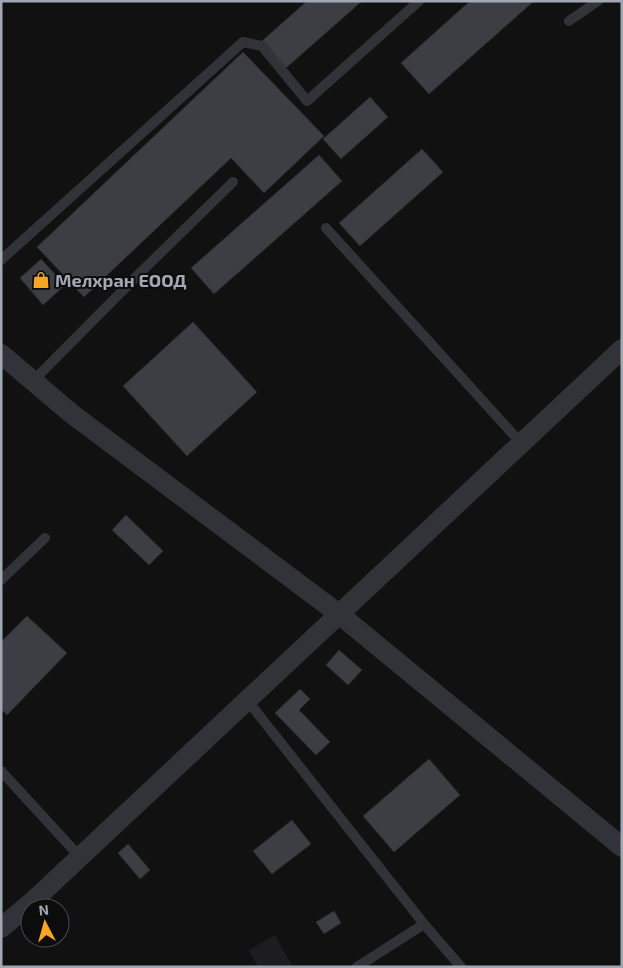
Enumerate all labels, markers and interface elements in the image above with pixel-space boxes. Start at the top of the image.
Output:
place label: Мелхран ЕООД [55,269,187,291]
shop icon: Мелхран ЕООД [31,270,51,290]
north arrow [20,898,70,948]
text: N [38,901,50,919]

